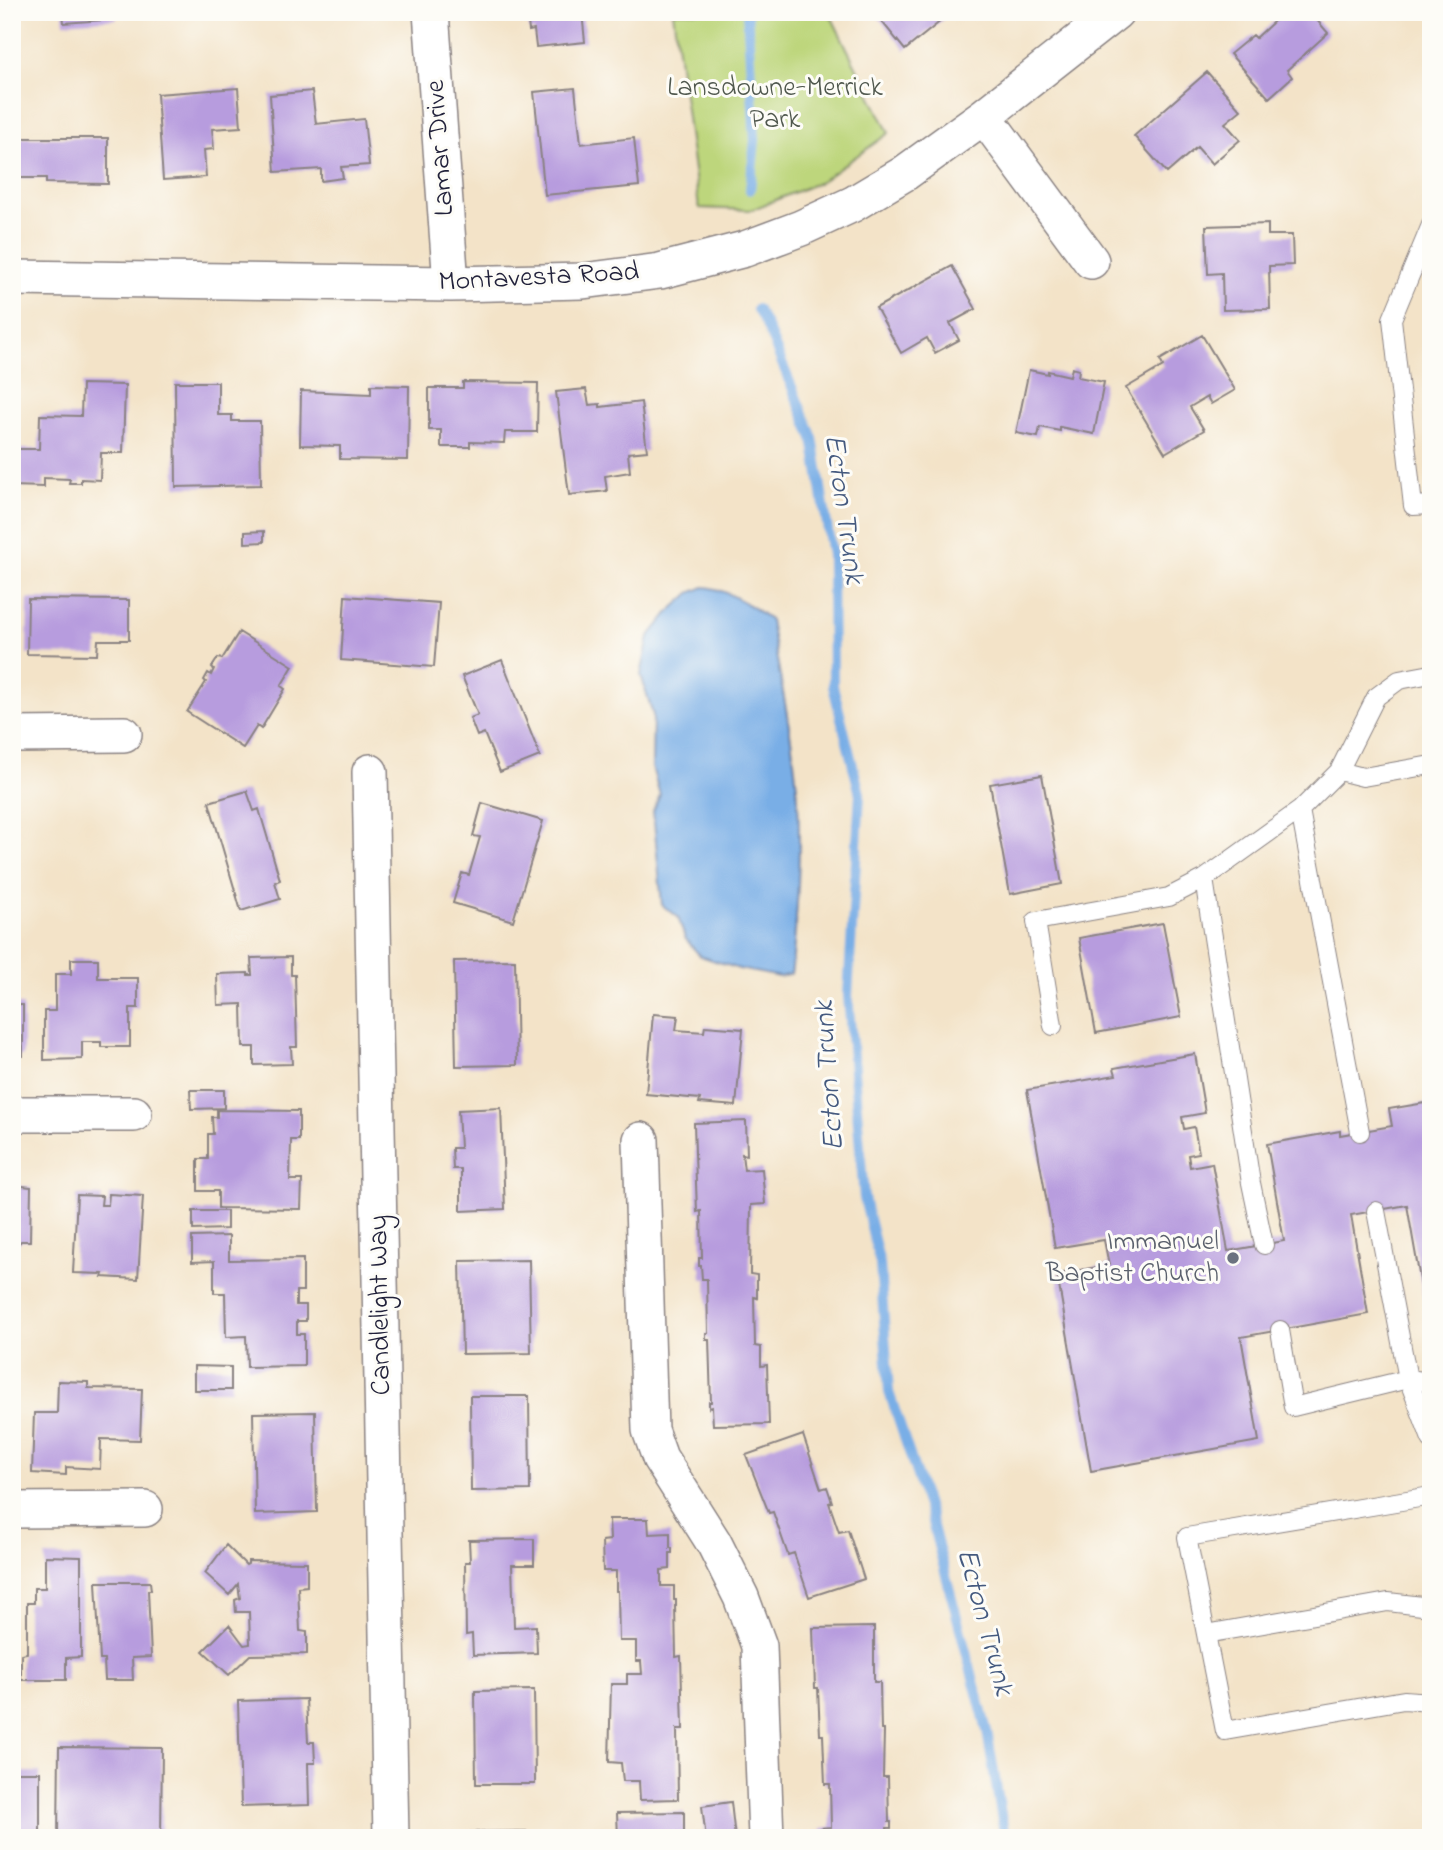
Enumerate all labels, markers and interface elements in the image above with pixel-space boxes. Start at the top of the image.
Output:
park label: Lansdowne-Merrick Park [667,68,884,141]
street label: Lamar Drive [416,78,466,218]
street label: Montavesta Road [438,252,641,304]
water label: Ecton Trunk [811,431,876,589]
water label: Ecton Trunk [803,997,857,1153]
street label: Candlelight Way [359,1214,403,1396]
place label: Immanuel Baptist Church [1045,1222,1219,1295]
marker: Immanuel Baptist Church [1225,1250,1241,1266]
water label: Ecton Trunk [943,1543,1025,1702]

